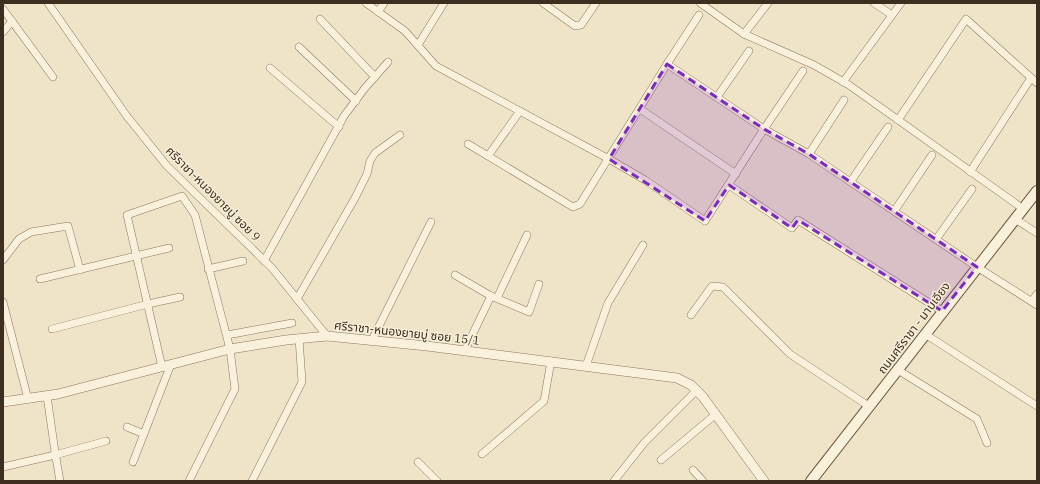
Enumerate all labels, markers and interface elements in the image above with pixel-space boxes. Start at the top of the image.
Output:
street label: ศรีราชา-หนองยายบู่ ซอย 9 [163,143,264,244]
street label: ถนนศรีราชา - มาบเอียง [874,279,953,377]
street label: ศรีราชา-หนองยายบู่ ซอย 15/1 [333,317,481,348]

